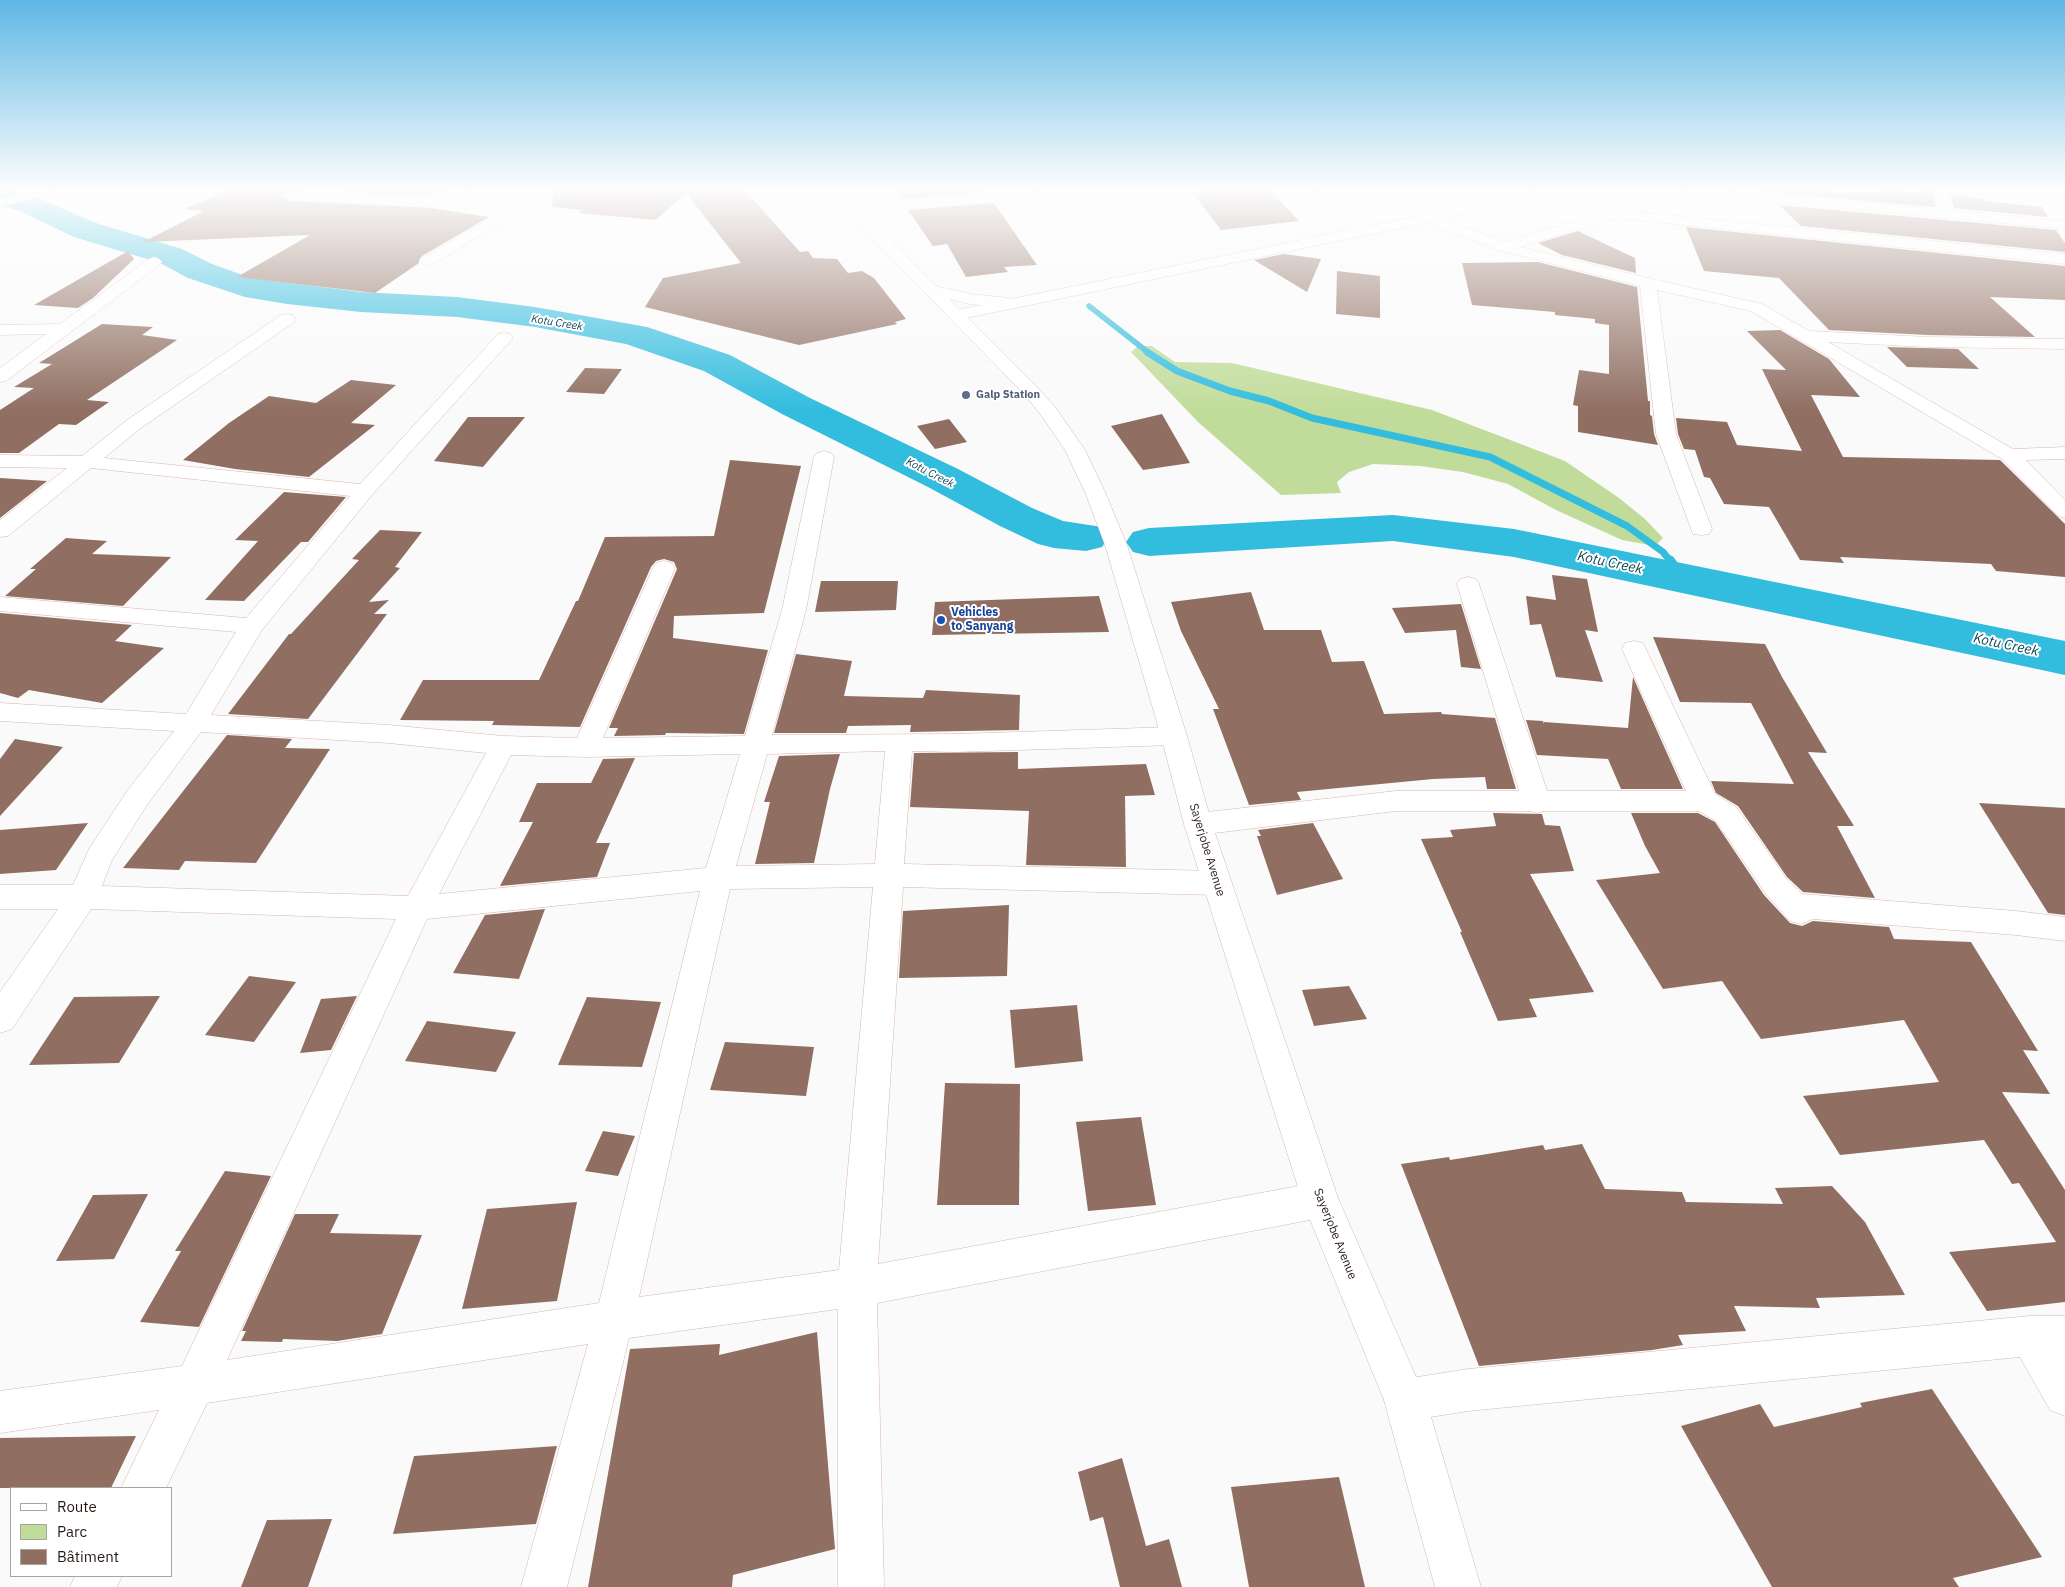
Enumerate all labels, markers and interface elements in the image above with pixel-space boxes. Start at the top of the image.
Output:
water label: Kotu Creek [530,312,584,334]
place label: Galp Station [976,388,1040,402]
marker: Galp Station [960,389,972,401]
water label: Kotu Creek [904,455,956,491]
water label: Kotu Creek [1576,548,1644,578]
place label: Vehicles to Sanyang [951,606,1013,634]
marker: Vehicles to Sanyang [935,614,947,626]
water label: Kotu Creek [1972,630,2040,660]
street label: Sayerjobe Avenue [1186,802,1228,898]
street label: Sayerjobe Avenue [1310,1187,1360,1281]
legend [10,1487,172,1577]
text: Route [57,1497,97,1516]
text: Parc [57,1522,87,1541]
text: Bâtiment [57,1547,119,1566]

